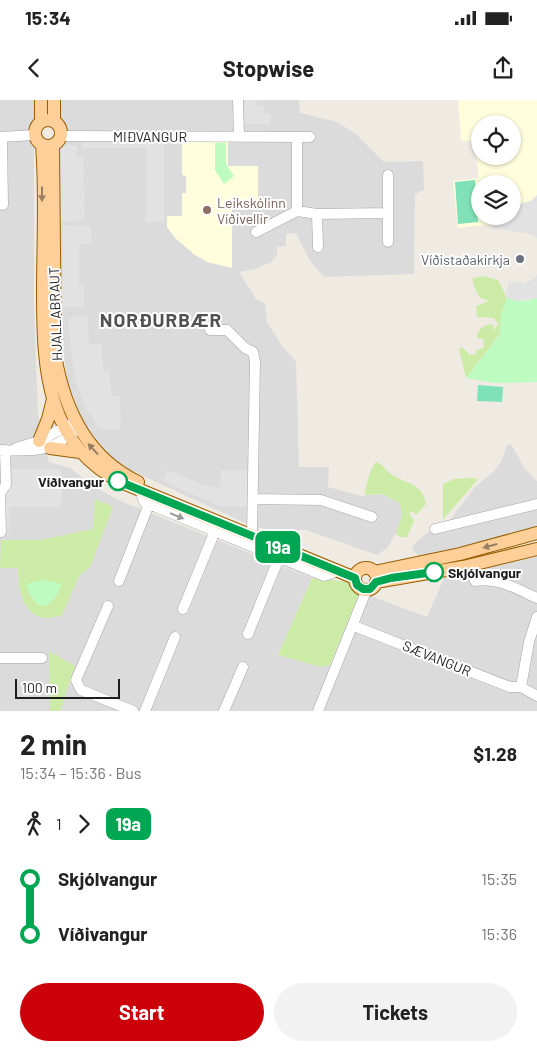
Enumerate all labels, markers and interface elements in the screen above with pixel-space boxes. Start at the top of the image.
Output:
text: 15:34 [25,6,71,29]
icon: back [20,54,48,82]
icon: share [489,54,517,82]
text: Stopwise [223,55,314,81]
map controls [471,115,521,225]
button: locate [471,115,521,165]
street label: MIÐVANGUR [113,128,187,145]
button: layers [471,175,521,225]
one-way arrow [38,186,46,202]
place label: Leikskólinn Víðivellir [217,194,286,227]
marker: Leikskólinn Víðivellir [201,204,213,216]
place label: Víðistaðakirkja [421,251,510,268]
marker: Víðistaðakirkja [514,253,526,265]
street label: HJALLABRAUT [45,267,65,361]
district label: NORÐURBÆR [100,308,222,331]
one-way arrow [88,443,100,455]
marker: Víðivangur [108,471,128,491]
place label: Víðivangur [38,473,105,490]
one-way arrow [170,512,184,520]
line badge: 19a [249,531,307,563]
text: 19a [265,536,291,558]
one-way arrow [482,542,497,550]
marker: Skjólvangur [424,562,444,582]
place label: Skjólvangur [448,564,522,581]
street label: SÆVANGUR [400,637,474,679]
scale bar [15,676,120,699]
text: 100 m [22,679,57,696]
text: 2 min [20,727,87,761]
text: $1.28 [473,742,517,765]
text: 15:34 – 15:36 · Bus [20,763,141,782]
icon: walk [20,810,48,838]
icon: forward [70,810,98,838]
text: 19a [116,813,141,835]
text: 1 [56,814,62,833]
text: Skjólvangur [58,867,157,890]
text: 15:35 [481,869,517,888]
text: Víðivangur [58,922,148,945]
text: 15:36 [481,924,517,943]
button: Start [20,983,264,1041]
button: Tickets [274,983,517,1041]

